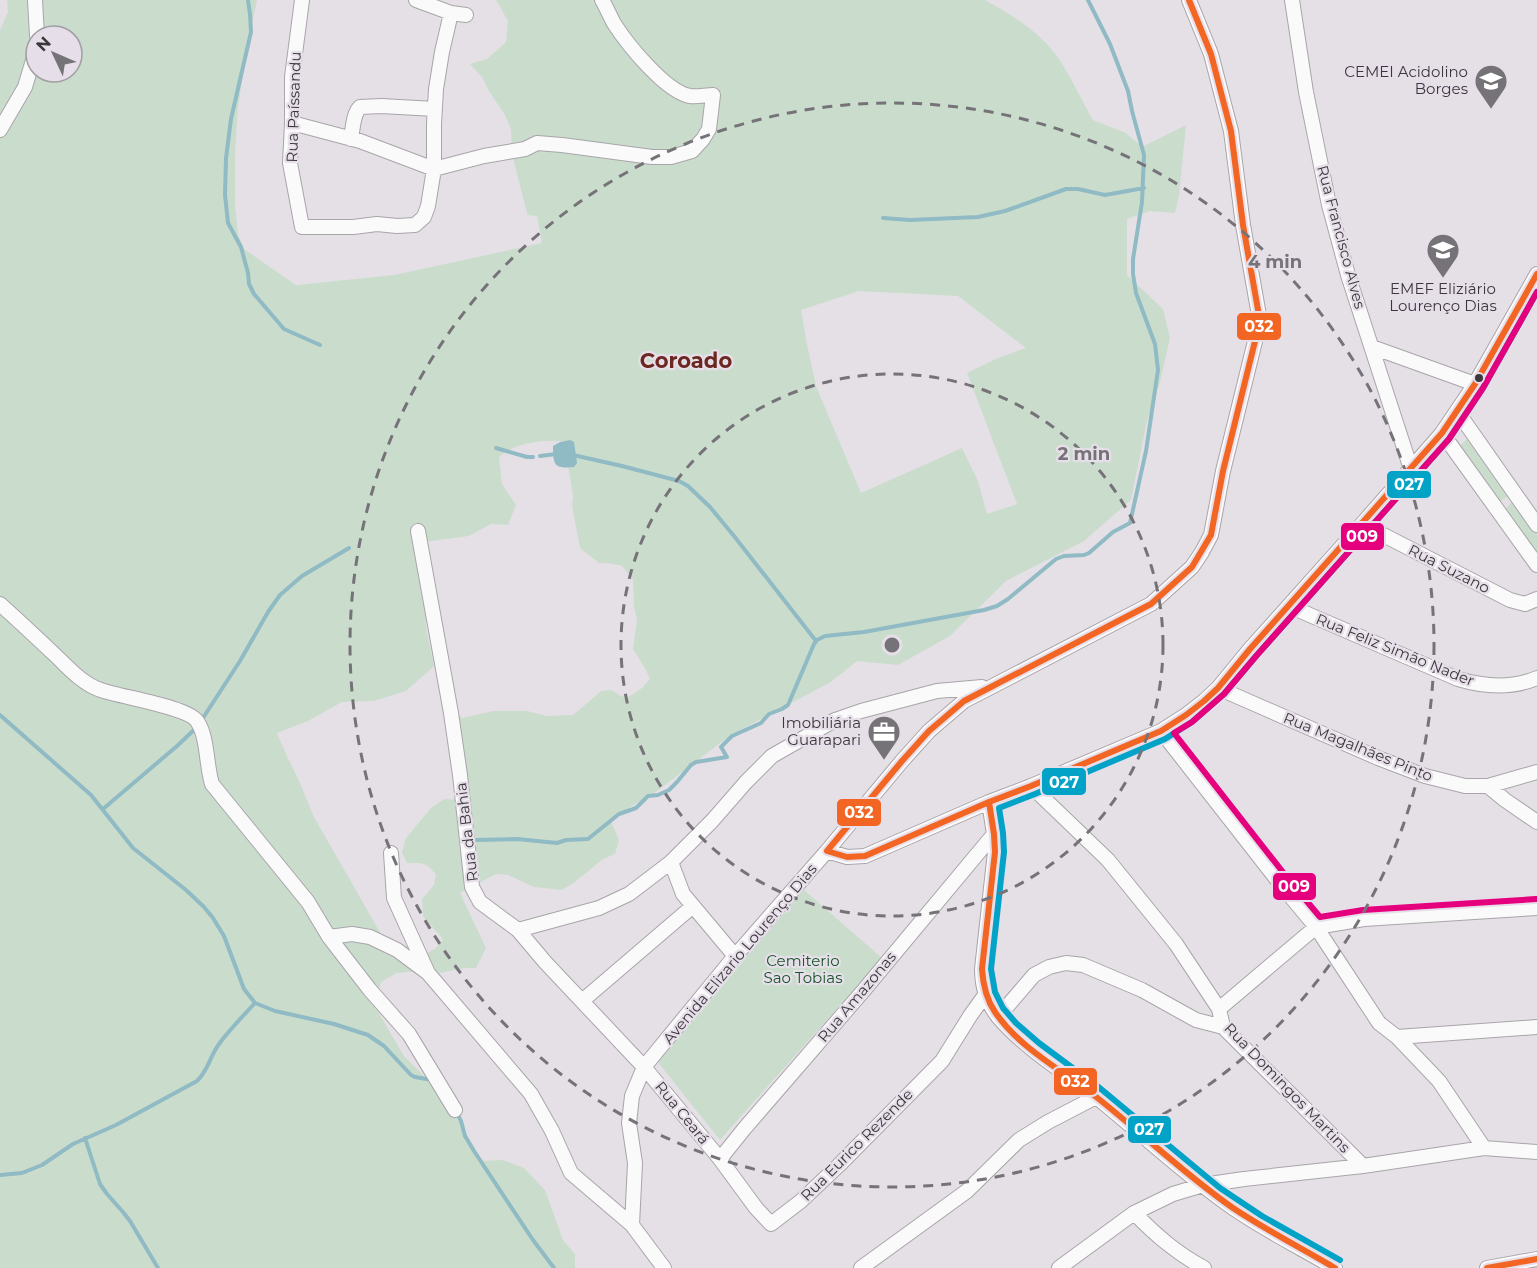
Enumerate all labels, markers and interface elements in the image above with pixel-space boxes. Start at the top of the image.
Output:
north arrow [24,24,84,84]
text: N [32,33,55,55]
street label: Rua Paíssandu [282,51,305,163]
place label: CEMEI Acidolino Borges [1344,62,1468,98]
school or university icon: CEMEI Acidolino Borges [1473,63,1509,110]
street label: Rua Francisco Alves [1313,163,1370,311]
school or university icon: EMEF Eliziário Lourenço Dias [1425,232,1461,279]
text: 4 min [1248,251,1302,273]
place label: EMEF Eliziário Lourenço Dias [1389,279,1497,315]
line badge: 032 [1236,312,1282,341]
text: 032 [1244,317,1274,336]
district label: Coroado [640,348,732,373]
unlabelled marker [1473,372,1485,384]
text: 2 min [1058,443,1110,465]
line badge: 027 [1386,470,1432,499]
text: 027 [1394,475,1424,494]
line badge: 009 [1340,522,1385,551]
text: 009 [1346,527,1378,546]
street label: Rua Suzano [1405,540,1493,597]
street label: Rua Feliz Simão Nader [1313,609,1477,690]
centre of rings [882,635,902,655]
street label: Rua Magalhães Pinto [1281,708,1436,785]
place label: Imobiliária Guarapari [781,713,861,749]
office icon: Imobiliária Guarapari [866,714,902,761]
line badge: 027 [1041,767,1087,796]
text: 027 [1049,773,1079,792]
street label: Rua da Bahia [451,781,482,883]
line badge: 032 [836,798,882,827]
text: 032 [844,803,874,822]
street label: Avenida Elizario Lourenço Dias [658,860,821,1048]
line badge: 009 [1272,872,1317,901]
text: 009 [1278,877,1310,896]
street label: Rua Amazonas [813,947,900,1046]
park label: Cemiterio Sao Tobias [764,951,842,987]
street label: Rua Domingos Martins [1220,1019,1354,1157]
line badge: 032 [1053,1067,1098,1096]
text: 032 [1060,1072,1090,1091]
street label: Rua Ceará [651,1077,714,1148]
street label: Rua Eurico Rezende [797,1085,917,1205]
line badge: 027 [1127,1115,1172,1144]
text: 027 [1134,1120,1164,1139]

